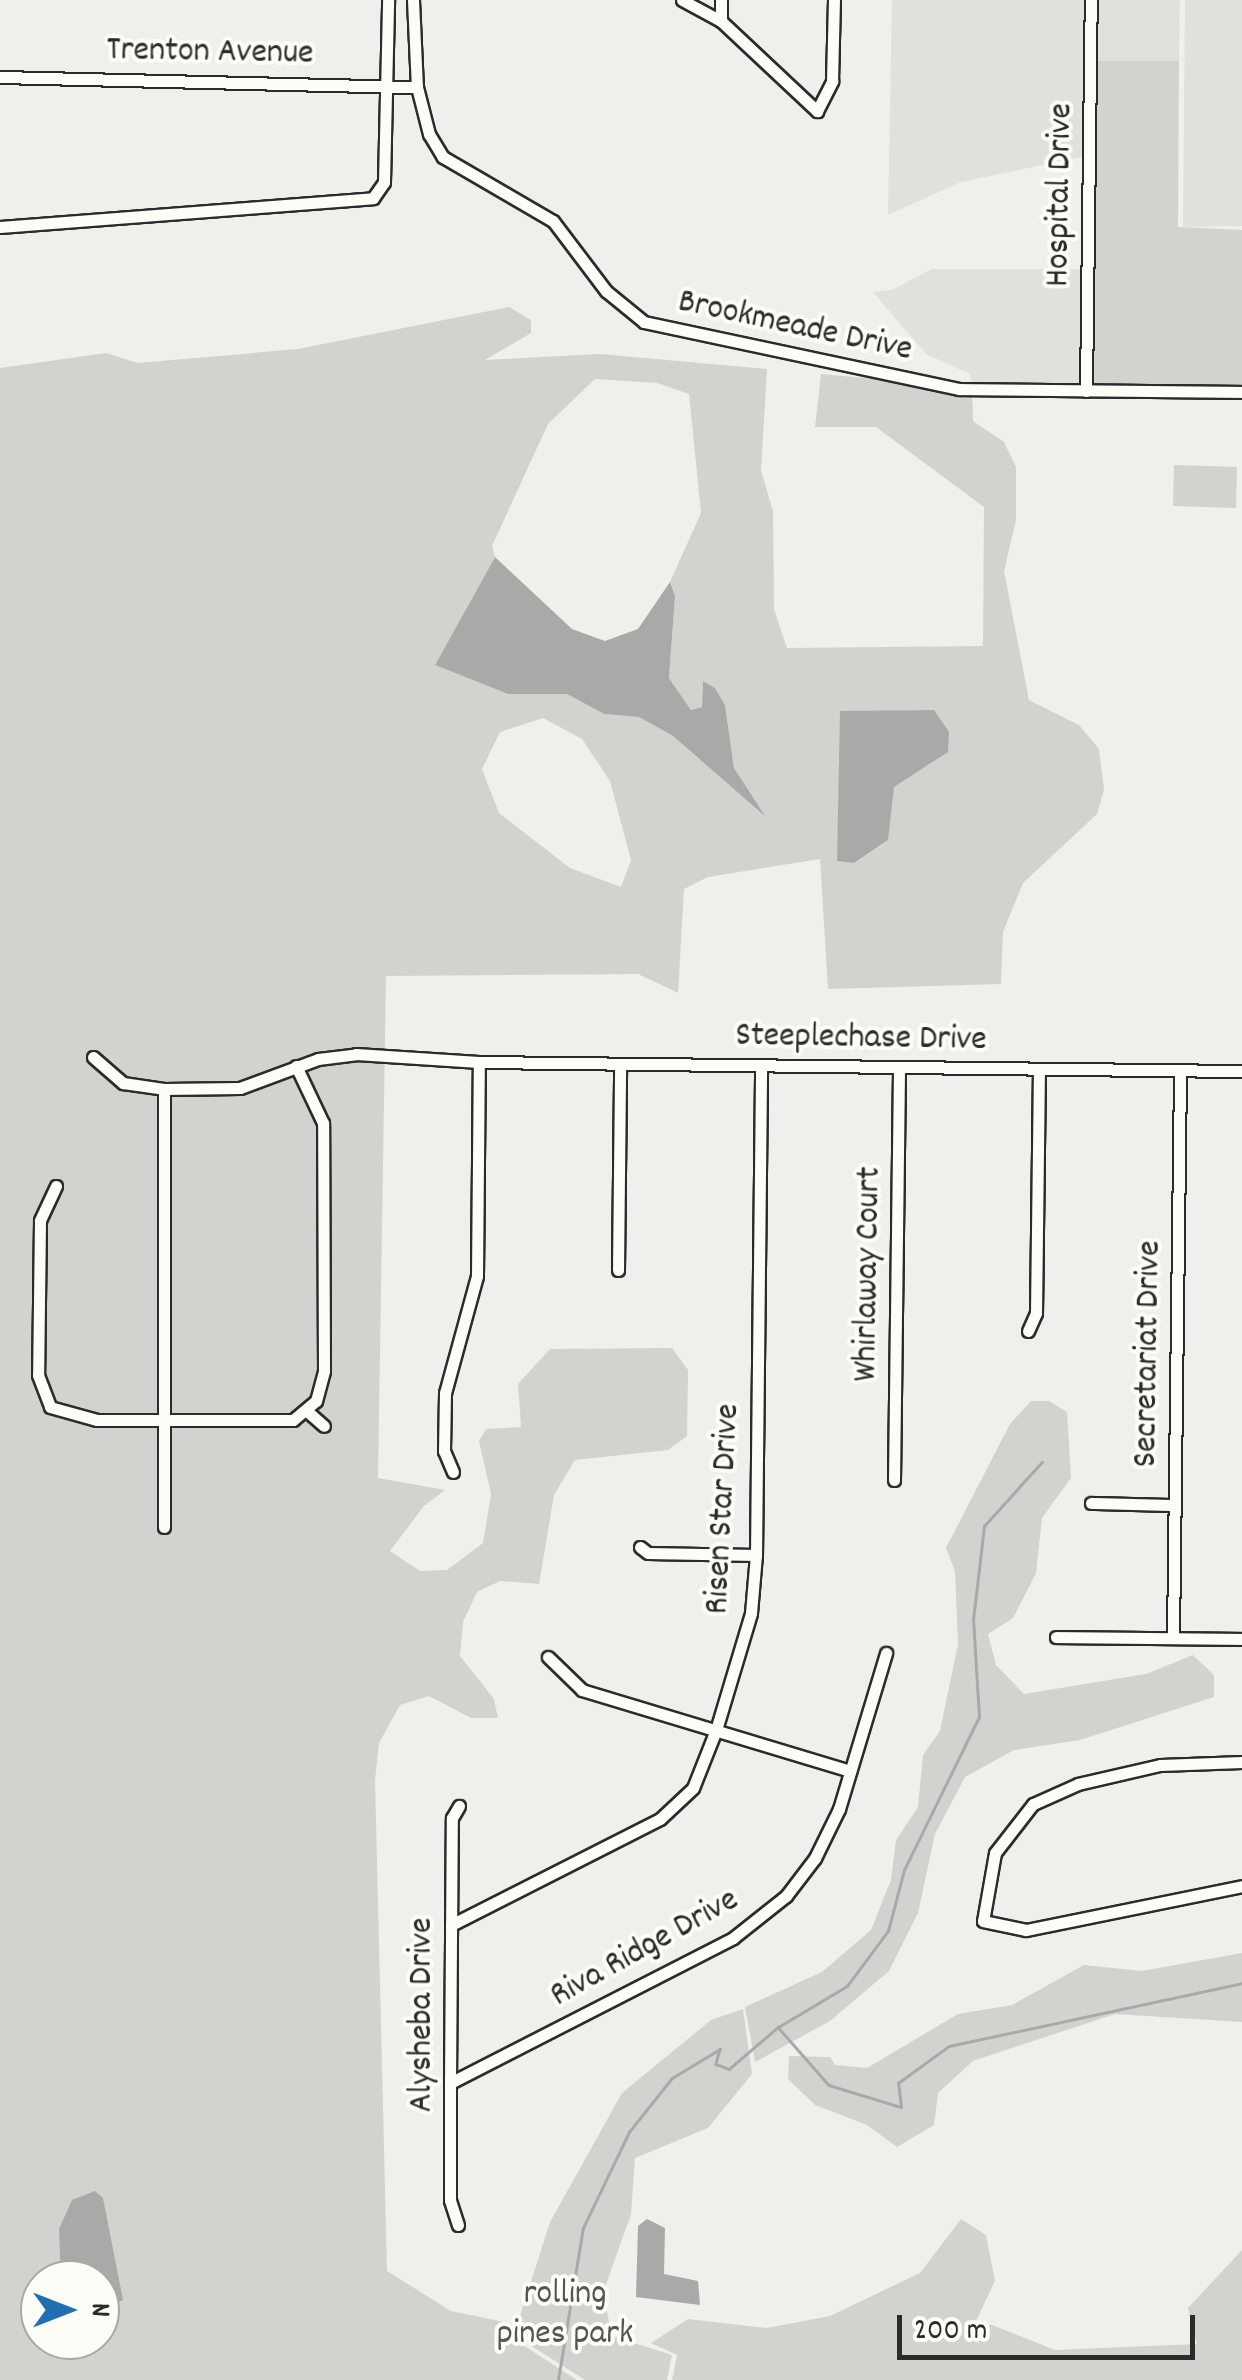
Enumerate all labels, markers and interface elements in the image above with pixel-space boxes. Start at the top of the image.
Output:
street label: Trenton Avenue [106,30,314,76]
street label: Hospital Drive [1038,103,1084,287]
street label: Brookmeade Drive [674,282,916,372]
street label: Steeplechase Drive [735,1016,987,1062]
street label: Whirlaway Court [846,1166,892,1382]
street label: Secretariat Drive [1126,1240,1172,1468]
street label: Risen Star Drive [698,1403,750,1615]
street label: Riva Ridge Drive [544,1880,746,2018]
street label: Alysheba Drive [402,1918,444,2112]
north arrow [20,2260,120,2360]
park label: rolling pines park [497,2274,633,2356]
scale bar [902,2295,1200,2357]
text: N [78,2303,118,2317]
text: 200 m [914,2311,987,2354]

